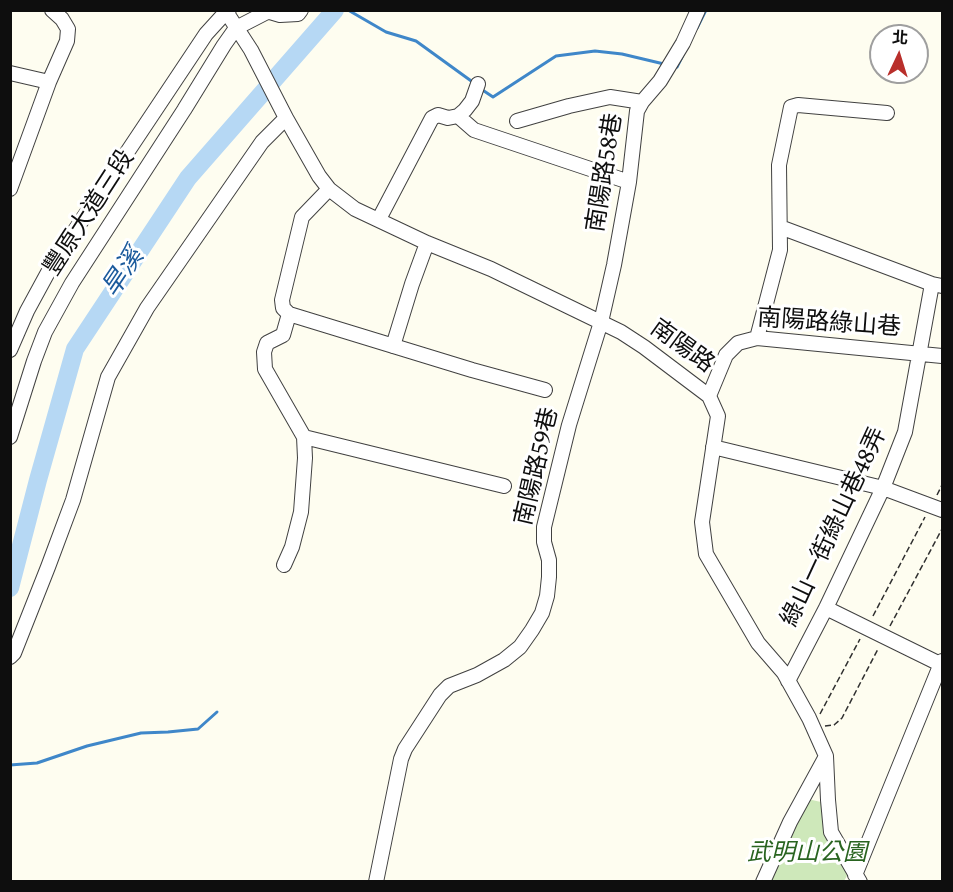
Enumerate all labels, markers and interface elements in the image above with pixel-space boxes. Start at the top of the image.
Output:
north arrow [869,24,929,84]
text: 北 [891,26,909,51]
street label: 南陽路58巷 [583,111,631,235]
street label: 豐原大道三段 [40,146,142,282]
water label: 旱溪 [98,244,152,304]
street label: 南陽路綠山巷 [756,306,902,344]
street label: 南陽路 [643,315,719,381]
street label: 南陽路59巷 [511,405,567,529]
street label: 綠山一街綠山巷48弄 [777,424,895,632]
park label: 武明山公園 [747,841,867,869]

